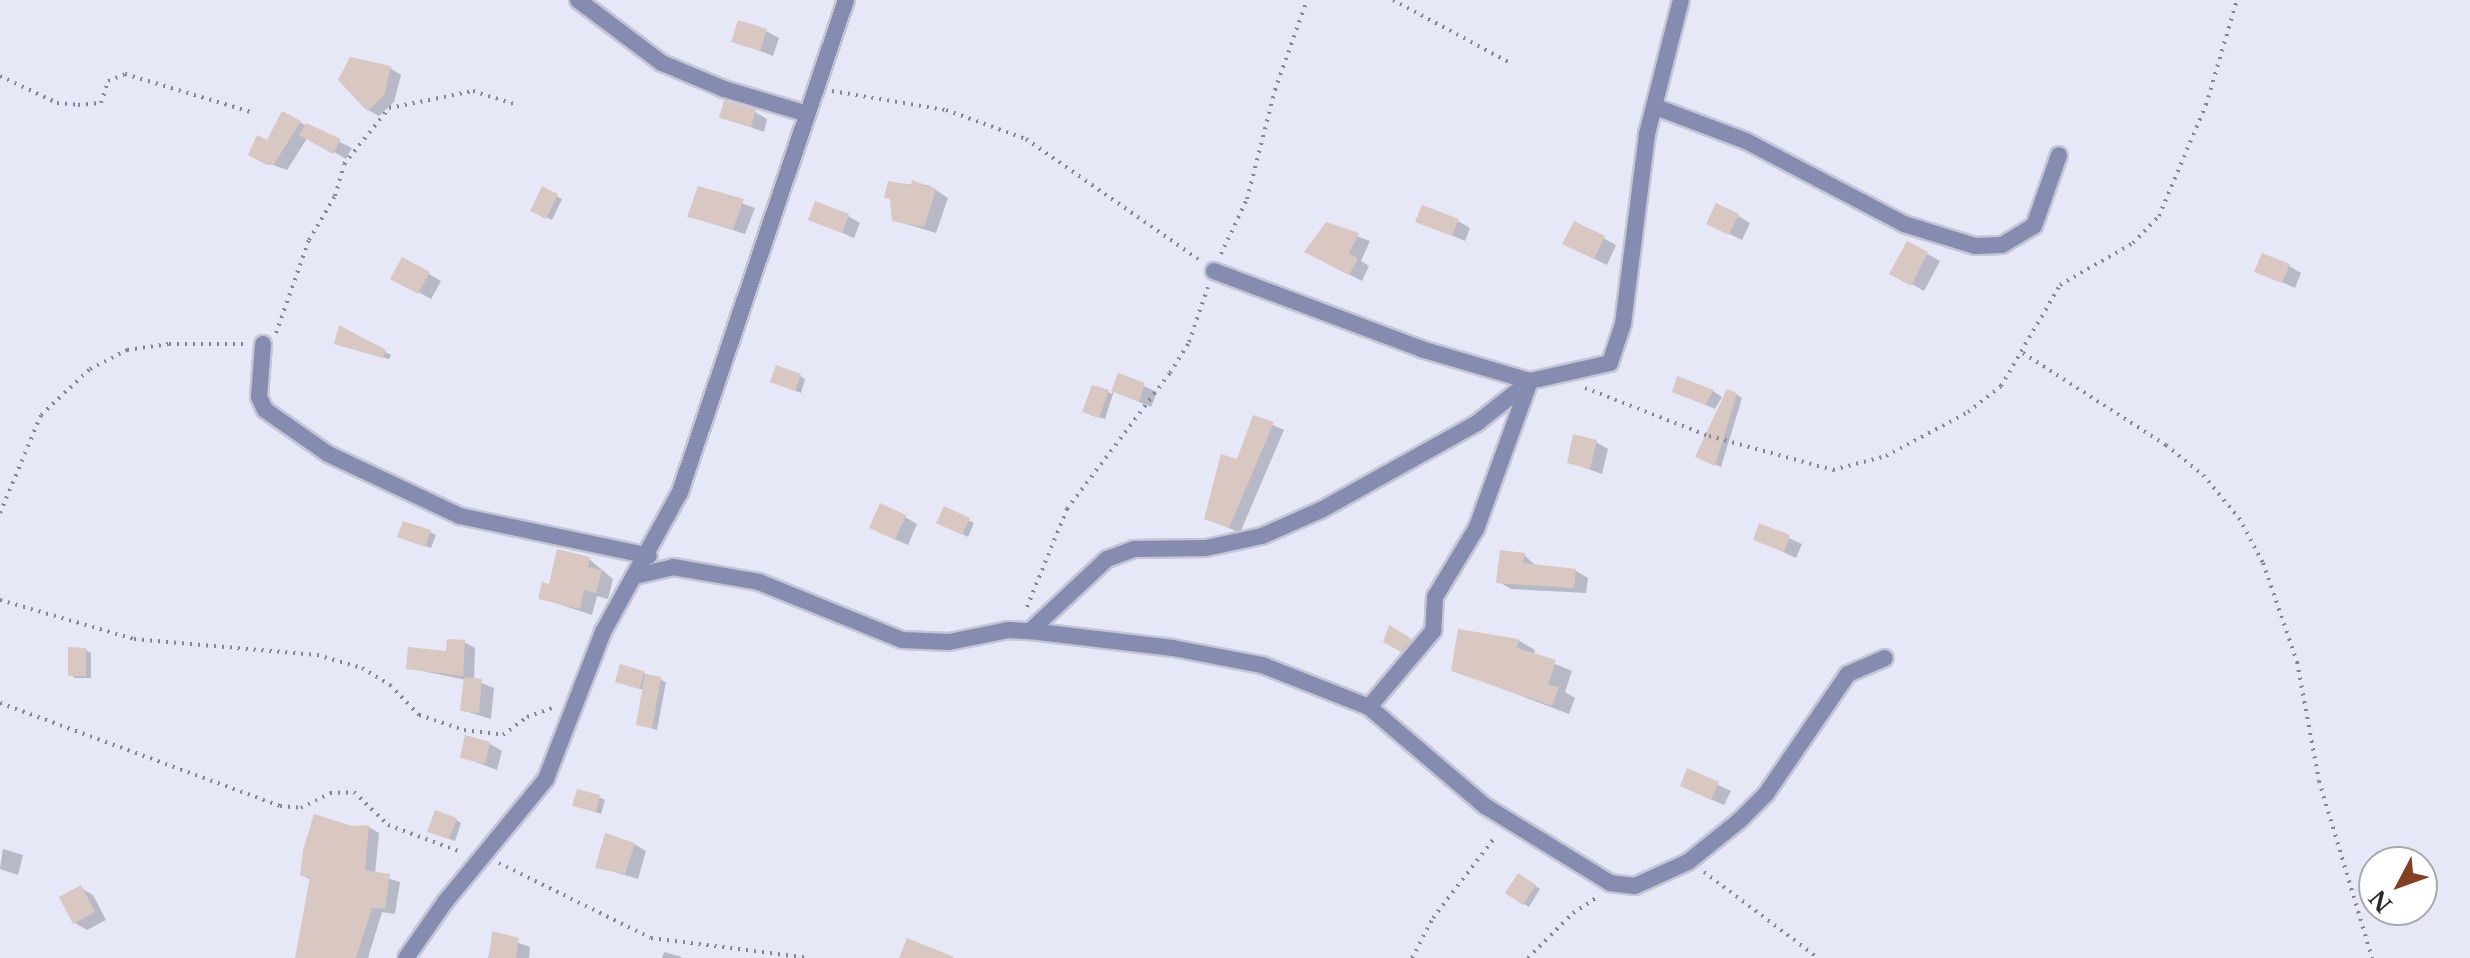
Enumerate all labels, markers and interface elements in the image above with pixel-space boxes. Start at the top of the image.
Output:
north arrow [2358,846,2438,926]
text: N [2364,884,2398,917]

